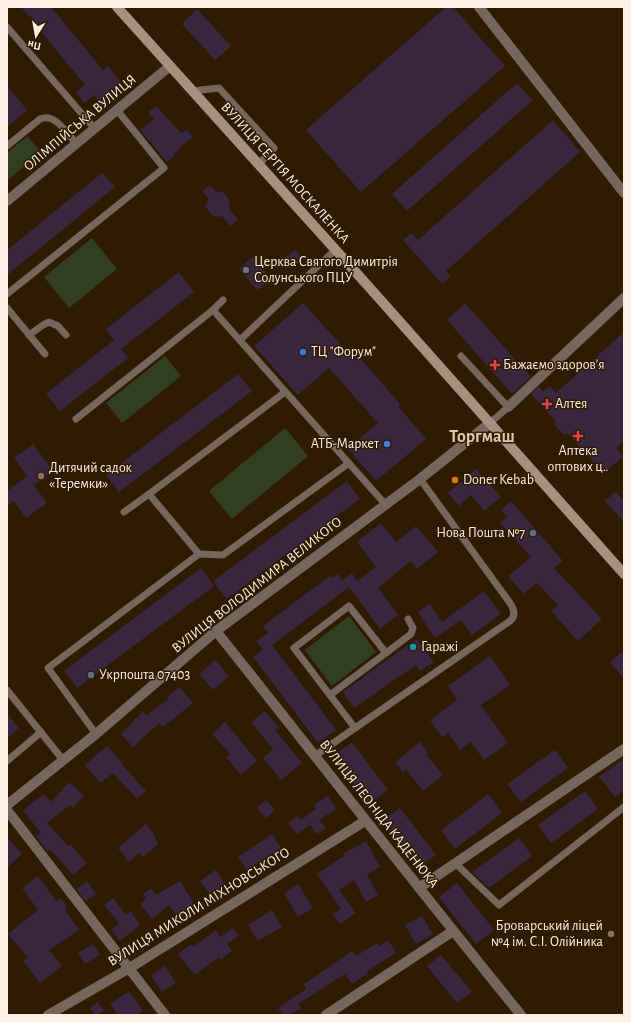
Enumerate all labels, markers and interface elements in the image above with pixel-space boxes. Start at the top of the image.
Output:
north arrow [16,16,56,56]
text: Пн [27,39,42,52]
street label: ОЛІМПІЙСЬКА ВУЛИЦЯ [21,71,139,174]
street label: ВУЛИЦЯ СЕРГІЯ МОСКАЛЕНКА [218,100,352,246]
place label: Церква Святого Димитрія Солунського ПЦУ [254,255,398,285]
marker: Церква Святого Димитрія Солунського ПЦУ [241,265,251,275]
place label: ТЦ "Форум" [311,345,376,359]
marker: ТЦ "Форум" [298,347,308,357]
place label: Бажаємо здоровʼя [503,358,605,372]
marker: Бажаємо здоровʼя [490,360,500,370]
place label: Алтея [555,397,587,411]
marker: Алтея [542,399,552,409]
district label: Торгмаш [449,428,515,446]
marker: Аптека оптових ц‥ [573,431,583,441]
place label: АТБ-Маркет [311,437,380,451]
marker: АТБ-Маркет [382,439,392,449]
place label: Аптека оптових ц‥ [548,444,608,474]
place label: Дитячий садок «Теремки» [49,461,133,491]
marker: Дитячий садок «Теремки» [36,471,46,481]
place label: Doner Kebab [463,473,534,487]
marker: Doner Kebab [450,475,460,485]
street label: ВУЛИЦЯ ВОЛОДИМИРА ВЕЛИКОГО [169,514,345,656]
place label: Нова Пошта №7 [436,526,525,540]
marker: Нова Пошта №7 [528,528,538,538]
place label: Гаражі [421,640,458,654]
marker: Гаражі [408,642,418,652]
place label: Укрпошта 07403 [99,668,190,682]
marker: Укрпошта 07403 [86,670,96,680]
street label: ВУЛИЦЯ ЛЕОНІДА КАДЕНЮКА [317,737,441,891]
street label: ВУЛИЦЯ МИКОЛИ МІХНОВСЬКОГО [106,845,292,969]
place label: Броварський ліцей №4 ім. С.І. Олійника [491,919,604,949]
marker: Броварський ліцей №4 ім. С.І. Олійника [606,929,616,939]

